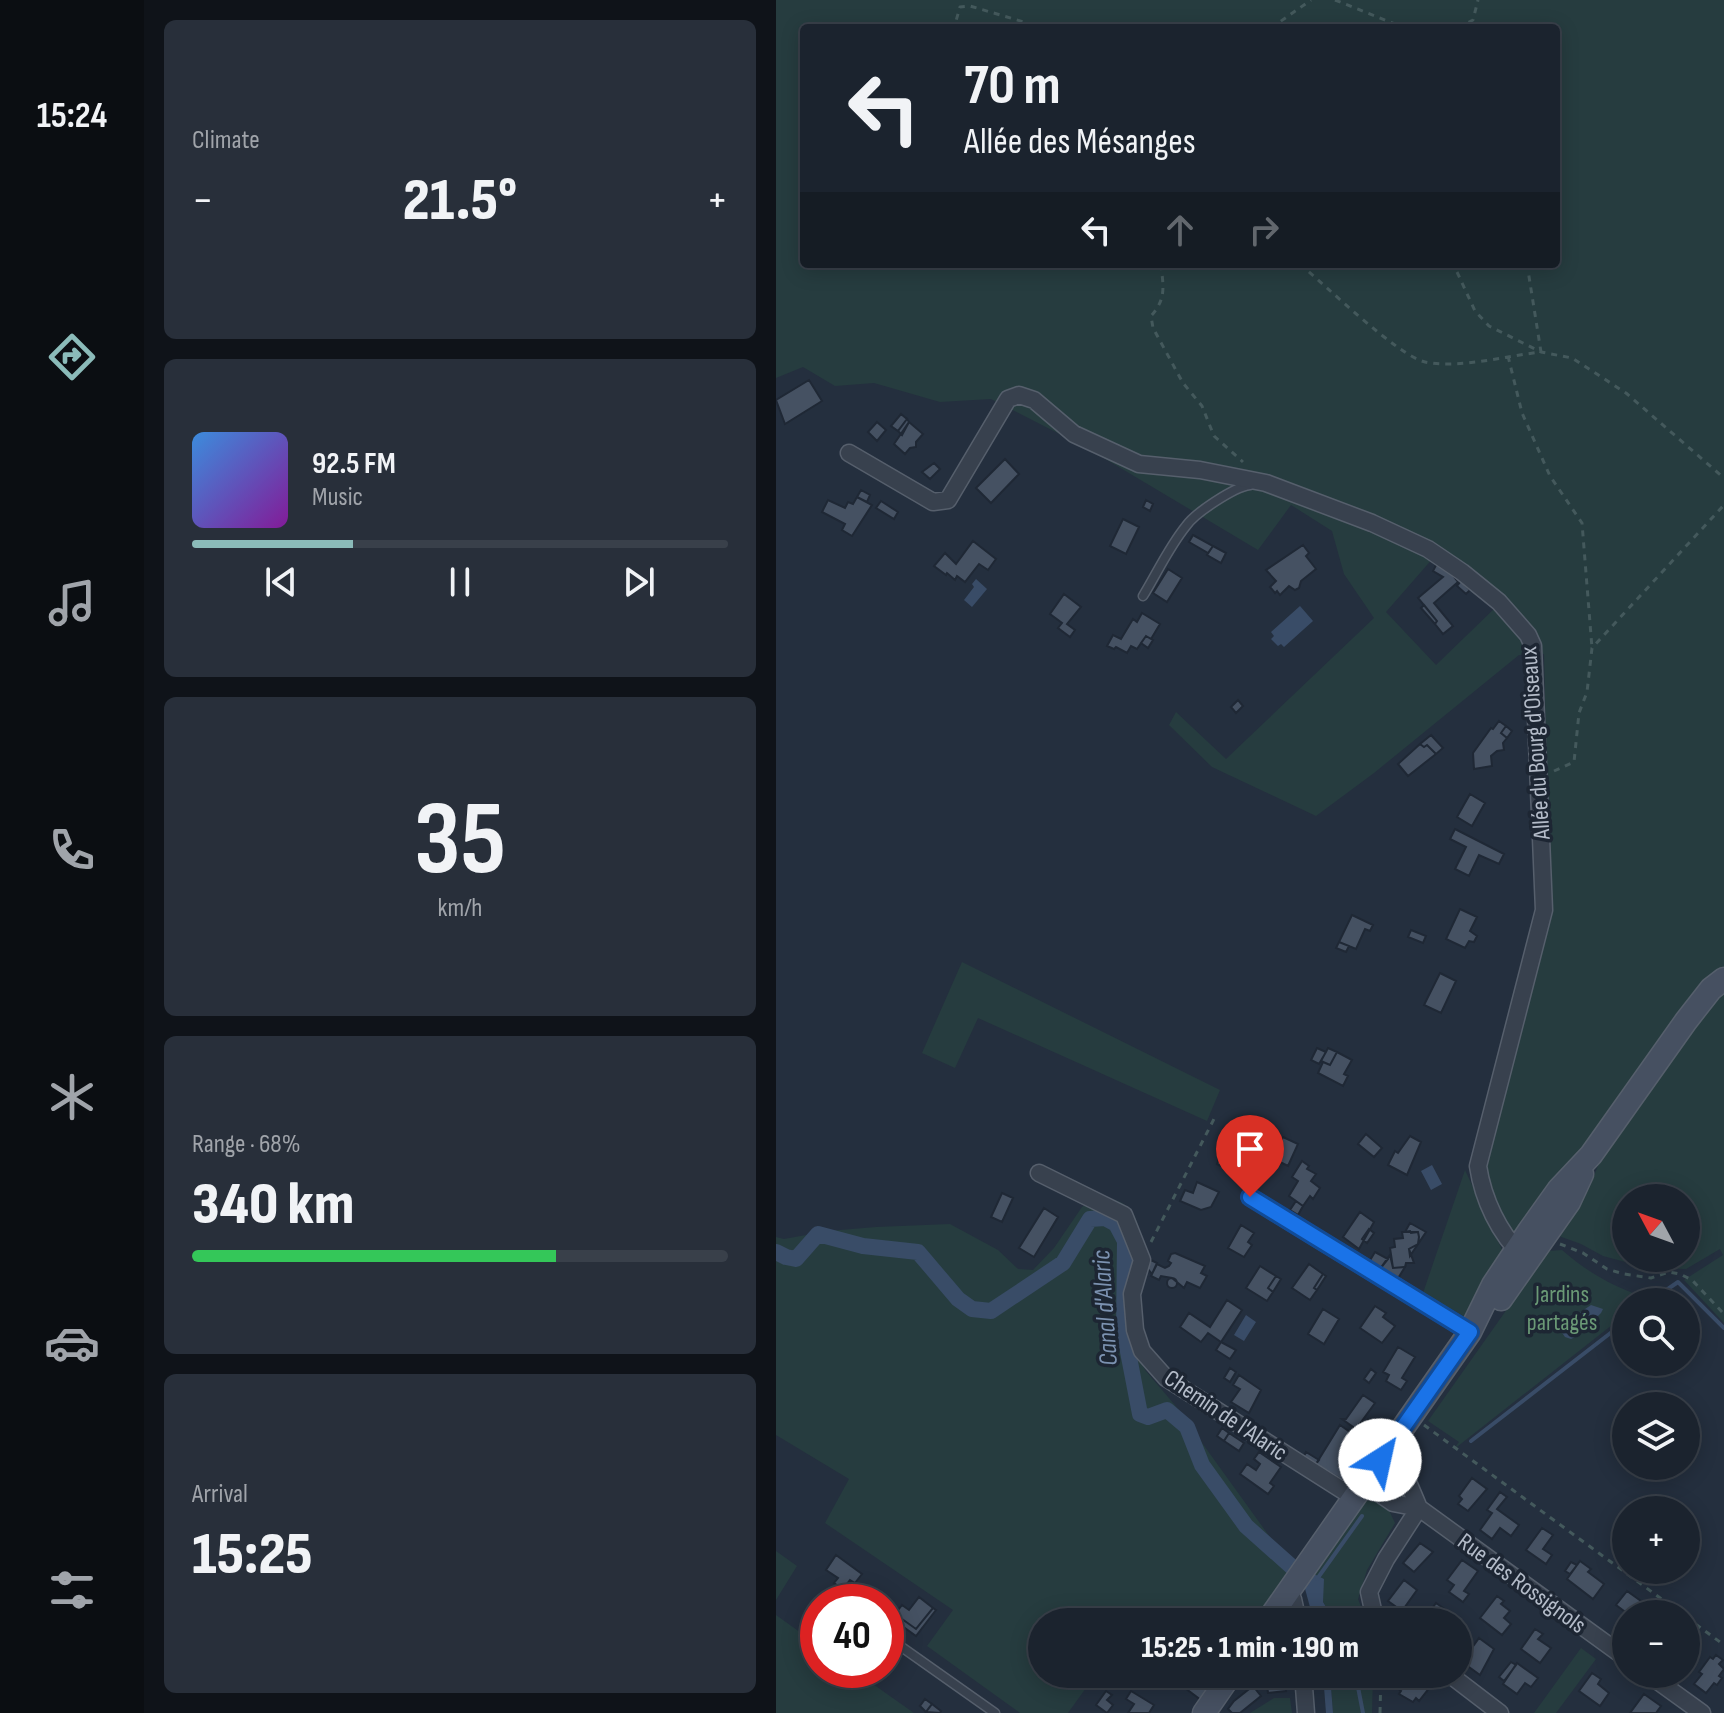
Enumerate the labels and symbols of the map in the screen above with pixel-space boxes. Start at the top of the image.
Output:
street label: Allée du Bourg d'Oiseaux [1514,645,1557,841]
pin [1216,1115,1284,1197]
north arrow [1612,1184,1700,1272]
water label: Canal d'Alaric [1086,1248,1125,1367]
park label: Jardins partagés [1527,1280,1597,1337]
street label: Chemin de l'Alaric [1159,1364,1293,1467]
position arrow [1338,1418,1422,1502]
street label: Rue des Rossignols [1452,1527,1592,1640]
speed limit sign: 40 [800,1584,904,1688]

